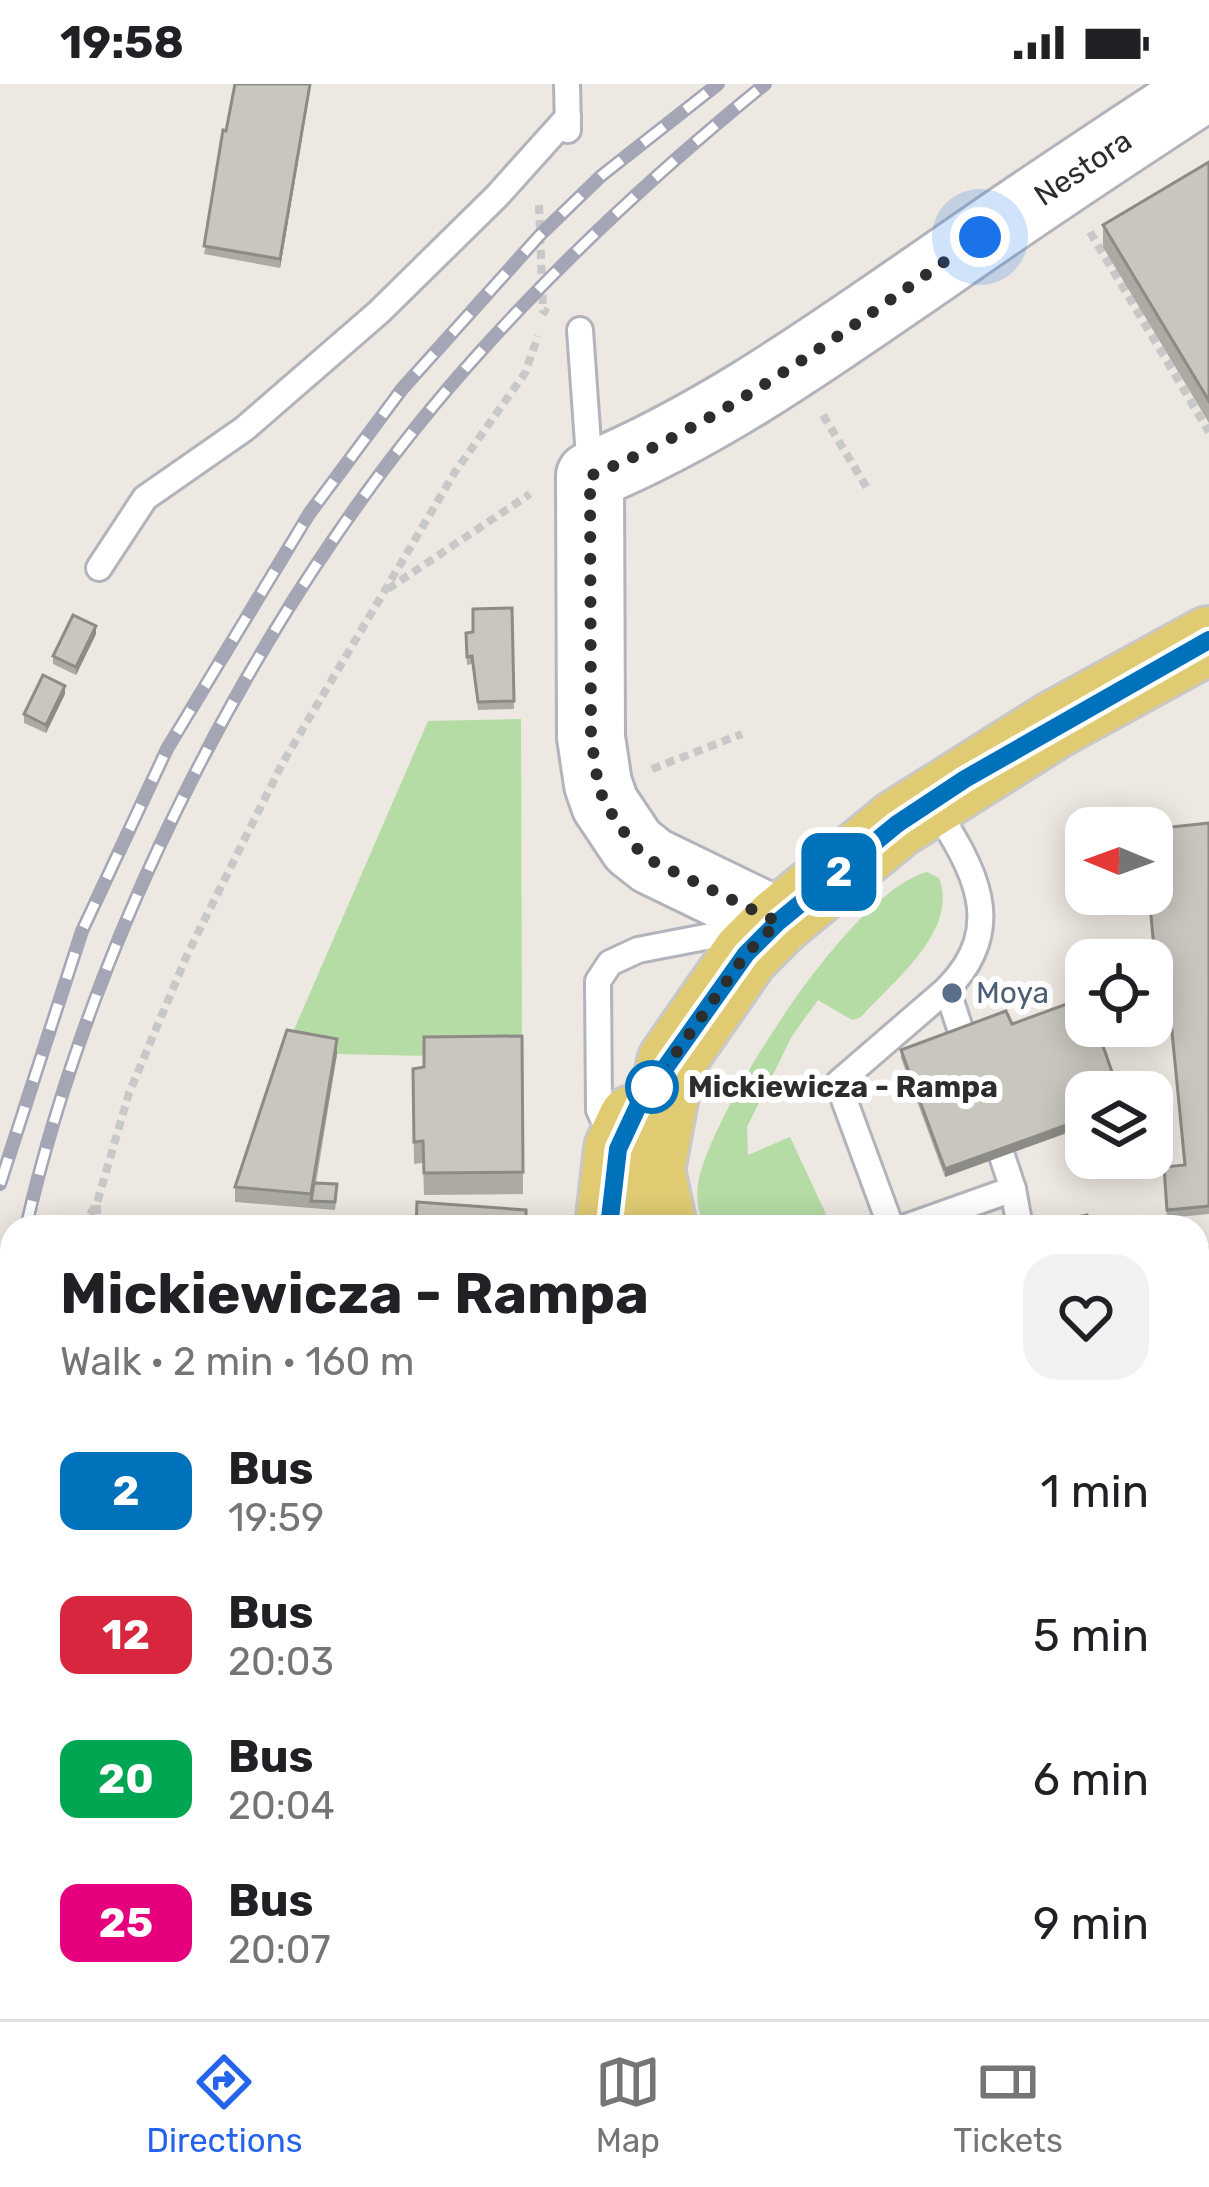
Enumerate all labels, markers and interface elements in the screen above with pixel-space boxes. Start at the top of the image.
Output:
text: 19:58 [60,16,184,69]
street label: Nestora [1028,122,1138,214]
your location [950,207,1010,267]
north arrow [1065,807,1173,915]
map controls [1065,807,1173,1179]
line badge: 2 [800,833,878,911]
text: 2 [825,847,853,897]
button: locate [1065,939,1173,1047]
place label: Moya [976,975,1049,1011]
marker: Moya [939,980,965,1006]
marker: Mickiewicza - Rampa [627,1062,677,1112]
place label: Mickiewicza - Rampa [688,1069,998,1105]
button: layers [1065,1071,1173,1179]
button: heart [1023,1254,1149,1380]
text: Mickiewicza - Rampa [60,1260,649,1327]
text: Walk · 2 min · 160 m [60,1339,414,1385]
text: Bus [228,1442,313,1495]
text: 1 min [1041,1465,1149,1518]
text: 2 [112,1466,140,1516]
text: 19:59 [228,1495,324,1541]
text: Bus [228,1586,313,1639]
text: 5 min [1033,1609,1149,1662]
text: 12 [102,1610,150,1660]
text: 20:03 [228,1639,334,1685]
text: Bus [228,1730,313,1783]
text: 6 min [1033,1753,1149,1806]
text: 20 [98,1754,154,1804]
text: 20:04 [228,1783,335,1829]
text: Bus [228,1874,313,1927]
text: 9 min [1033,1897,1149,1950]
text: 25 [99,1898,153,1948]
text: 20:07 [228,1927,330,1973]
tab: Directions [146,2049,302,2160]
tab: Map [595,2049,661,2160]
tab: Tickets [953,2049,1063,2160]

